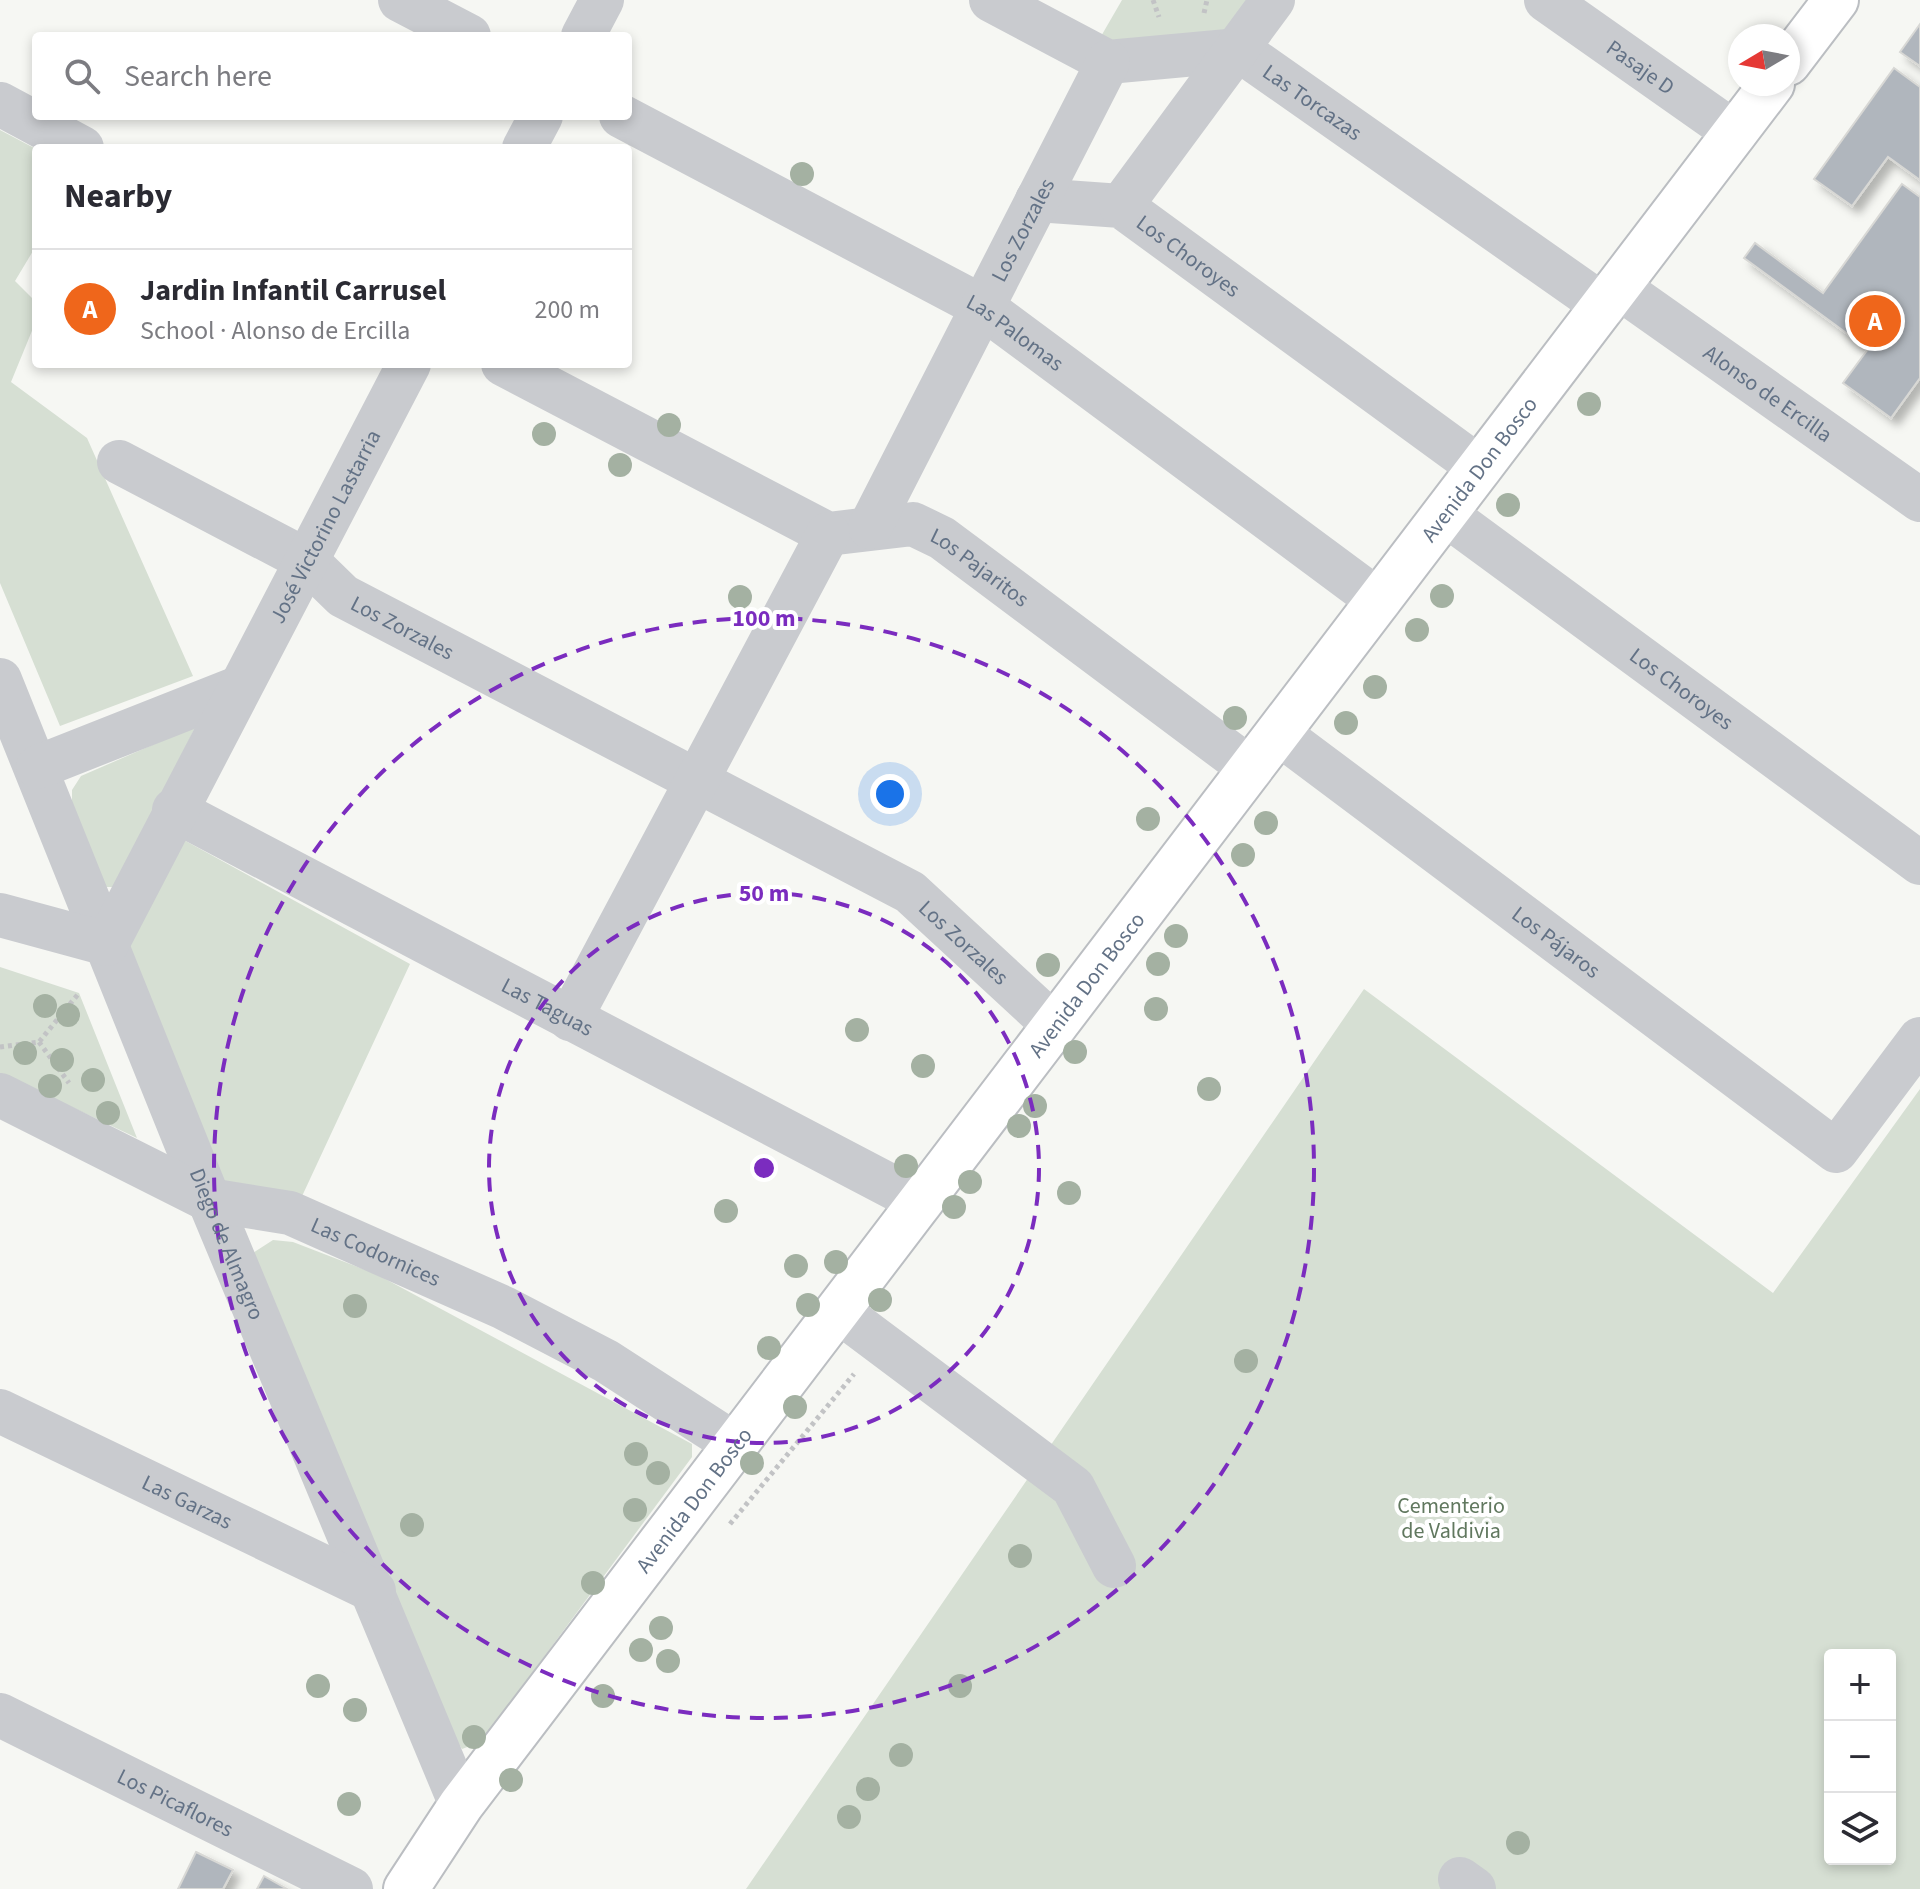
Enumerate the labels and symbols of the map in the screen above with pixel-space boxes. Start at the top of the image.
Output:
north arrow [1728,24,1800,96]
street label: Pasaje D [1600,32,1681,103]
street label: Las Torcazas [1256,56,1368,149]
street label: Los Zorzales [983,173,1063,288]
street label: Los Choroyes [1129,207,1247,305]
street label: Las Palomas [961,286,1070,379]
pin: A [1849,291,1901,351]
street label: Alonso de Ercilla [1697,337,1839,451]
street label: Avenida Don Bosco [1414,390,1546,549]
street label: José Victorino Lastarria [262,424,389,629]
street label: Los Pajaritos [925,520,1036,615]
street label: Los Zorzales [345,588,459,668]
text: 100 m [732,601,796,636]
street label: Los Choroyes [1623,640,1740,738]
your location [870,774,910,814]
text: 50 m [739,876,789,911]
street label: Los Zorzales [911,893,1016,993]
street label: Los Pájaros [1505,899,1607,986]
street label: Avenida Don Bosco [1021,905,1153,1065]
street label: Las Taguas [495,970,599,1044]
centre of rings [750,1154,778,1182]
street label: Diego de Almagro [181,1164,272,1325]
street label: Las Codornices [306,1209,446,1295]
street label: Avenida Don Bosco [628,1421,760,1580]
street label: Las Garzas [136,1467,238,1538]
park label: Cementerio de Valdivia [1397,1490,1505,1547]
street label: Los Picaflores [111,1761,239,1845]

